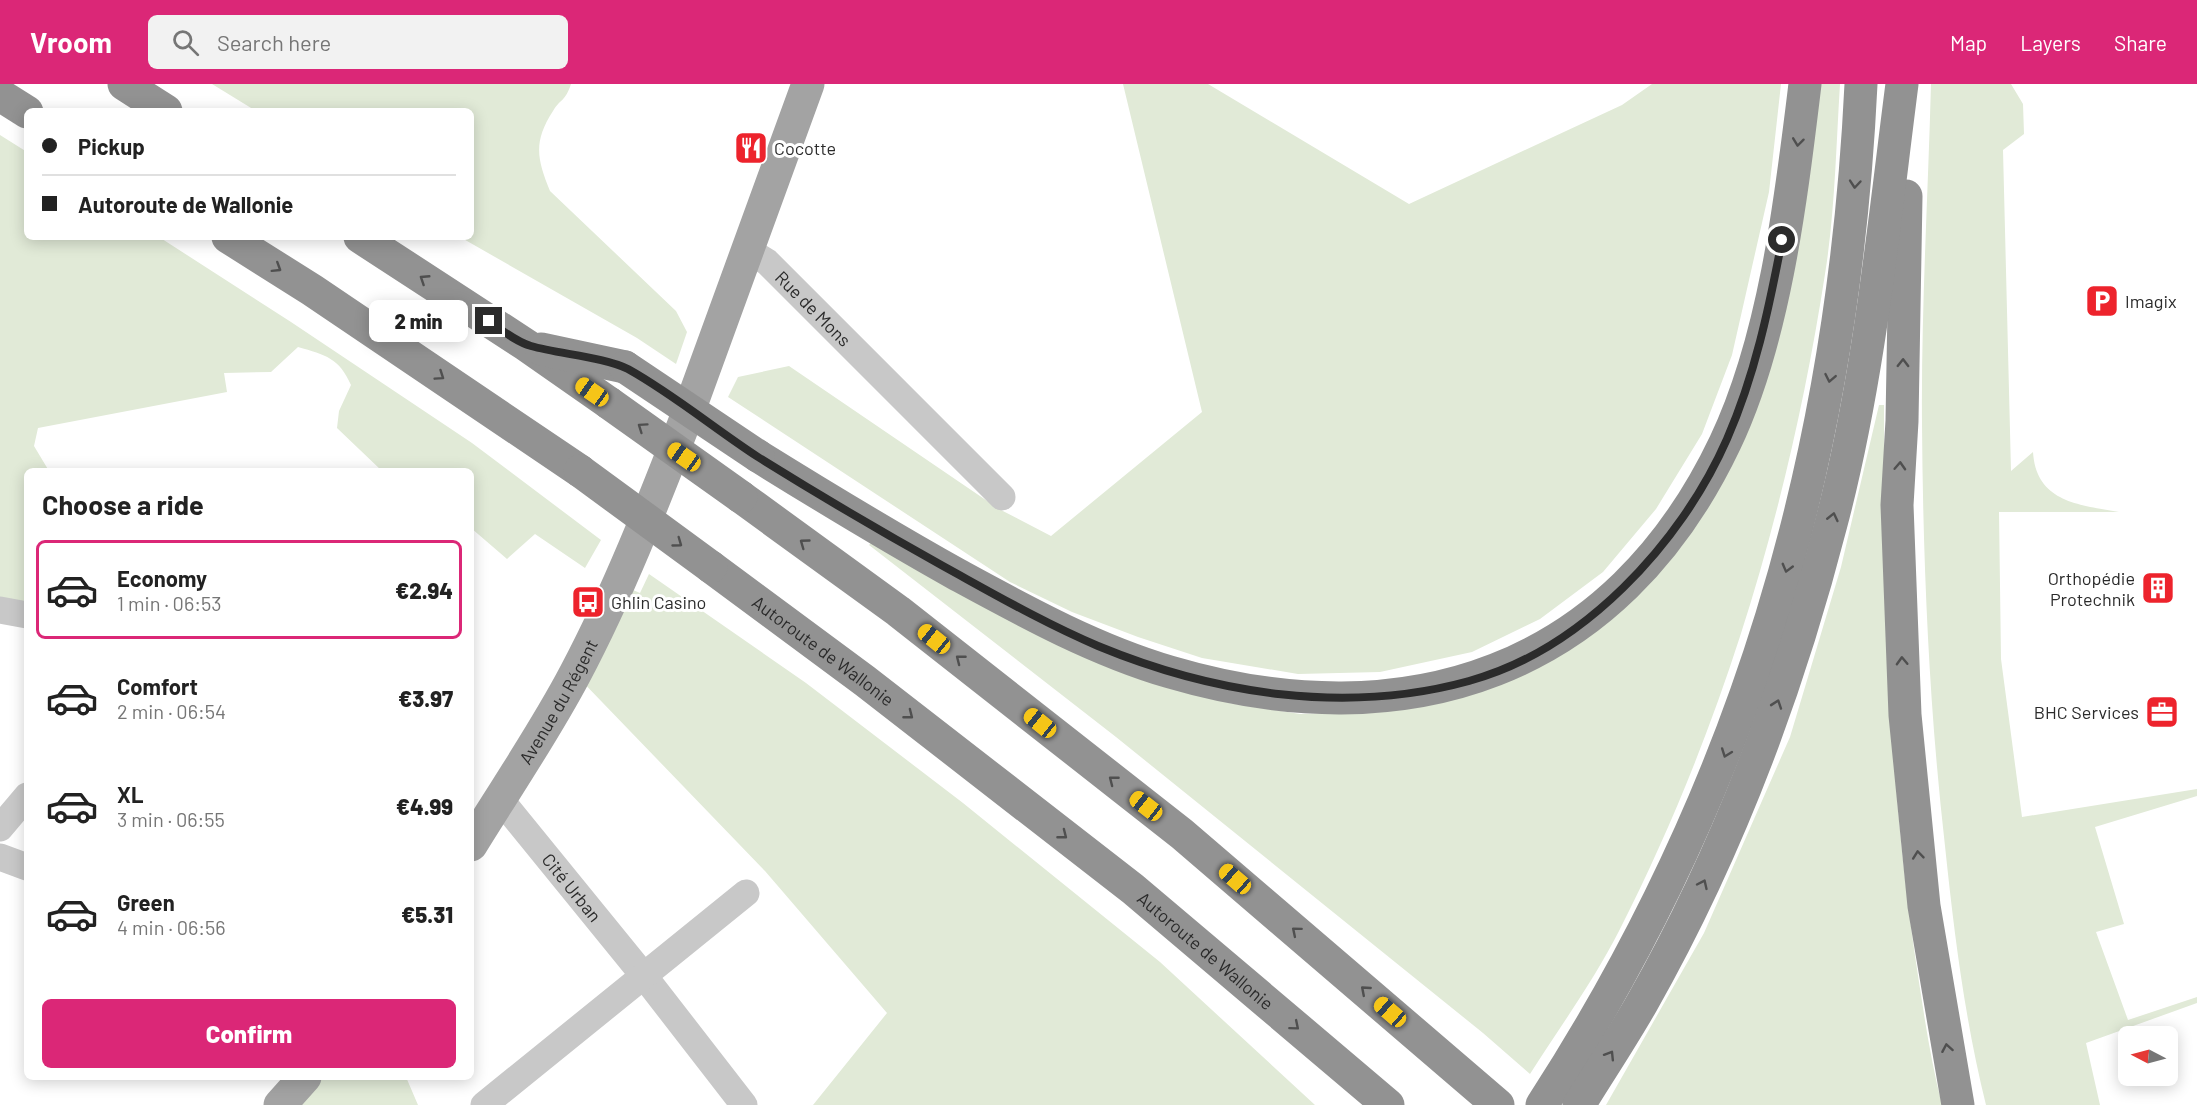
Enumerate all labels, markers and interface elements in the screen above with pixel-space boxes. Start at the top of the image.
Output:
search box [148,15,568,69]
text: Vroom [30,25,112,59]
icon: search [169,26,202,59]
text: Search here [217,29,331,55]
text: Map [1950,30,1987,55]
text: Layers [2020,30,2081,55]
text: Share [2114,30,2167,55]
restaurant icon: Cocotte [733,130,769,166]
text: Pickup [78,133,145,159]
place label: Cocotte [774,137,836,159]
one-way arrow [1792,138,1805,147]
one-way arrow [1848,180,1861,189]
text: Autoroute de Wallonie [78,191,293,217]
route start [1768,226,1795,253]
one-way arrow [271,260,282,271]
street label: Rue de Mons [771,266,856,351]
one-way arrow [420,275,431,286]
parking icon: Imagix [2084,283,2120,319]
place label: Imagix [2125,290,2177,312]
callout: 2 min [369,300,468,342]
route end [475,307,502,334]
text: 2 min [394,309,443,333]
one-way arrow [1897,358,1909,367]
one-way arrow [433,369,444,380]
one-way arrow [1824,372,1837,382]
car [572,374,612,410]
one-way arrow [637,423,648,434]
car [664,439,704,475]
one-way arrow [1893,461,1906,470]
text: Choose a ride [42,488,204,520]
one-way arrow [1825,512,1838,522]
one-way arrow [671,536,682,547]
one-way arrow [799,539,810,550]
one-way arrow [1781,562,1794,572]
icon: car [45,563,99,617]
text: Economy [117,565,207,591]
place label: Orthopédie Protechnik [2048,567,2135,610]
building icon: Orthopédie Protechnik [2140,570,2176,606]
text: €2.94 [395,577,453,603]
bus stop icon: Ghlin Casino [570,584,606,620]
street label: Autoroute de Wallonie [748,590,899,711]
text: 1 min · 06:53 [117,591,222,615]
place label: Ghlin Casino [611,591,706,613]
car [914,621,954,657]
street label: Avenue du Régent [514,635,602,768]
one-way arrow [956,656,967,667]
one-way arrow [1895,656,1908,665]
icon: car [45,671,99,725]
text: Comfort [117,673,198,699]
text: €3.97 [398,685,453,711]
office icon: BHC Services [2144,694,2180,730]
text: 2 min · 06:54 [117,699,226,723]
one-way arrow [1769,699,1782,710]
place label: BHC Services [2034,701,2139,723]
car [1020,705,1060,741]
one-way arrow [903,708,914,719]
one-way arrow [1720,747,1733,758]
one-way arrow [1109,777,1120,788]
icon: car [45,779,99,833]
text: XL [117,781,143,807]
car [1126,788,1166,824]
text: €4.99 [396,793,453,819]
text: 3 min · 06:55 [117,807,225,831]
one-way arrow [1057,827,1068,838]
street label: Cité Urban [538,849,606,926]
one-way arrow [1912,850,1925,859]
car [1216,860,1254,898]
one-way arrow [1695,879,1707,890]
icon: car [45,887,99,941]
street label: Autoroute de Wallonie [1133,887,1278,1014]
text: Green [117,889,175,915]
text: €5.31 [401,901,453,927]
text: 4 min · 06:56 [117,915,226,939]
one-way arrow [1292,927,1303,938]
one-way arrow [1361,986,1372,997]
car [1371,993,1409,1031]
button: Confirm [42,999,456,1068]
one-way arrow [1288,1019,1299,1030]
north arrow [2118,1026,2178,1086]
map controls [2118,1026,2178,1086]
one-way arrow [1941,1043,1954,1053]
one-way arrow [1602,1051,1614,1061]

